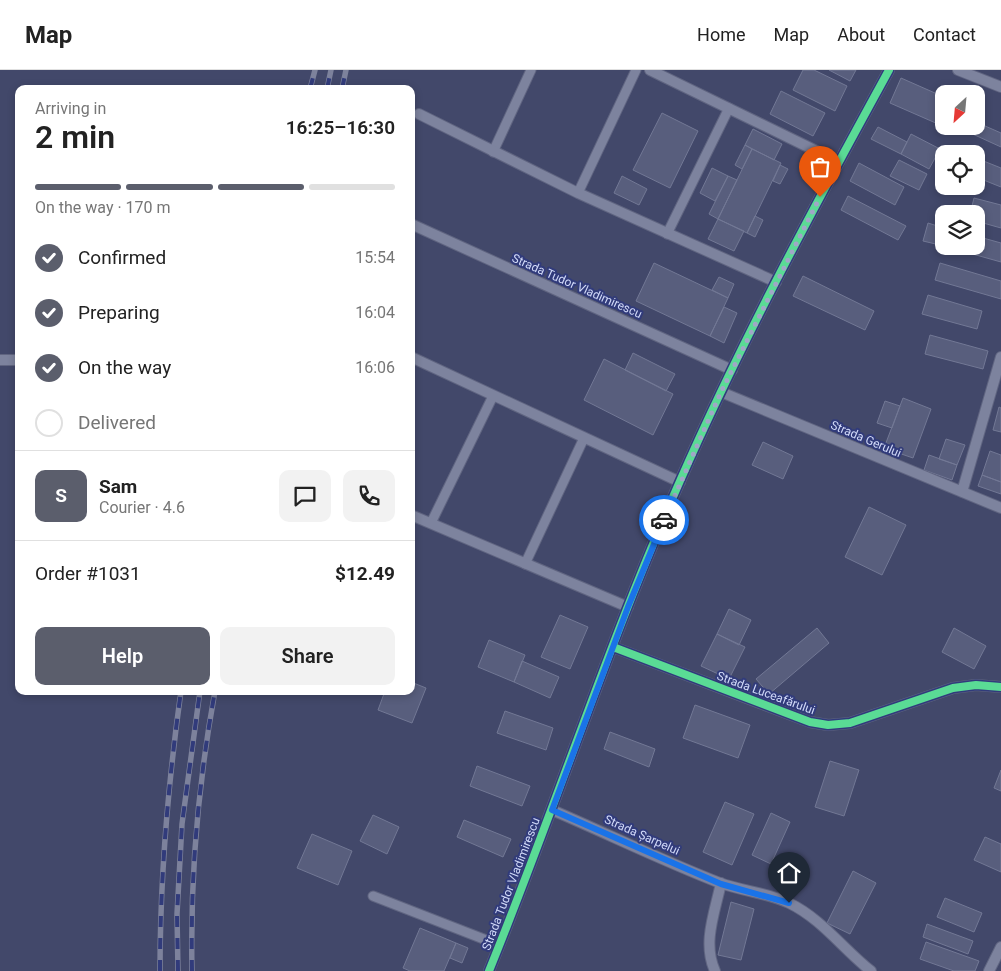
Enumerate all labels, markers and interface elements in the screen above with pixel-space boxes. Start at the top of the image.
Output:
text: Map [25,21,72,49]
text: Home [697,24,746,45]
text: Map [774,24,809,45]
text: About [837,24,885,45]
text: Contact [913,24,976,45]
north arrow [935,85,985,135]
map controls [935,85,985,255]
text: Arriving in [35,99,106,118]
text: 16:25–16:30 [286,116,395,139]
text: 2 min [35,118,115,156]
button: locate [935,145,985,195]
pin [799,146,841,197]
icon: bag [806,153,834,181]
text: On the way · 170 m [35,198,171,217]
button: layers [935,205,985,255]
icon: check [35,244,63,272]
text: Confirmed [78,246,166,269]
text: 15:54 [355,248,395,267]
street label: Strada Tudor Vladimirescu [510,251,644,321]
icon: check [35,299,63,327]
text: Preparing [78,301,160,324]
text: 16:04 [355,303,395,322]
icon: check [35,354,63,382]
text: On the way [78,356,171,379]
text: 16:06 [355,358,395,377]
text: Delivered [78,411,156,434]
street label: Strada Gerului [829,418,903,460]
button: chat [279,470,331,522]
button: phone [343,470,395,522]
text: Sam [99,475,137,498]
text: S [55,484,67,507]
courier [639,495,689,545]
text: Courier · 4.6 [99,498,185,517]
icon: car [650,506,678,534]
text: Order #1031 [35,562,141,585]
text: $12.49 [335,562,395,585]
button: Help [35,627,210,685]
button: Share [220,627,395,685]
street label: Strada Luceafărului [715,669,817,717]
street label: Strada Șarpelui [602,812,682,859]
street label: Strada Tudor Vladimirescu [479,816,543,952]
pin [768,852,810,903]
icon: home [775,859,803,887]

